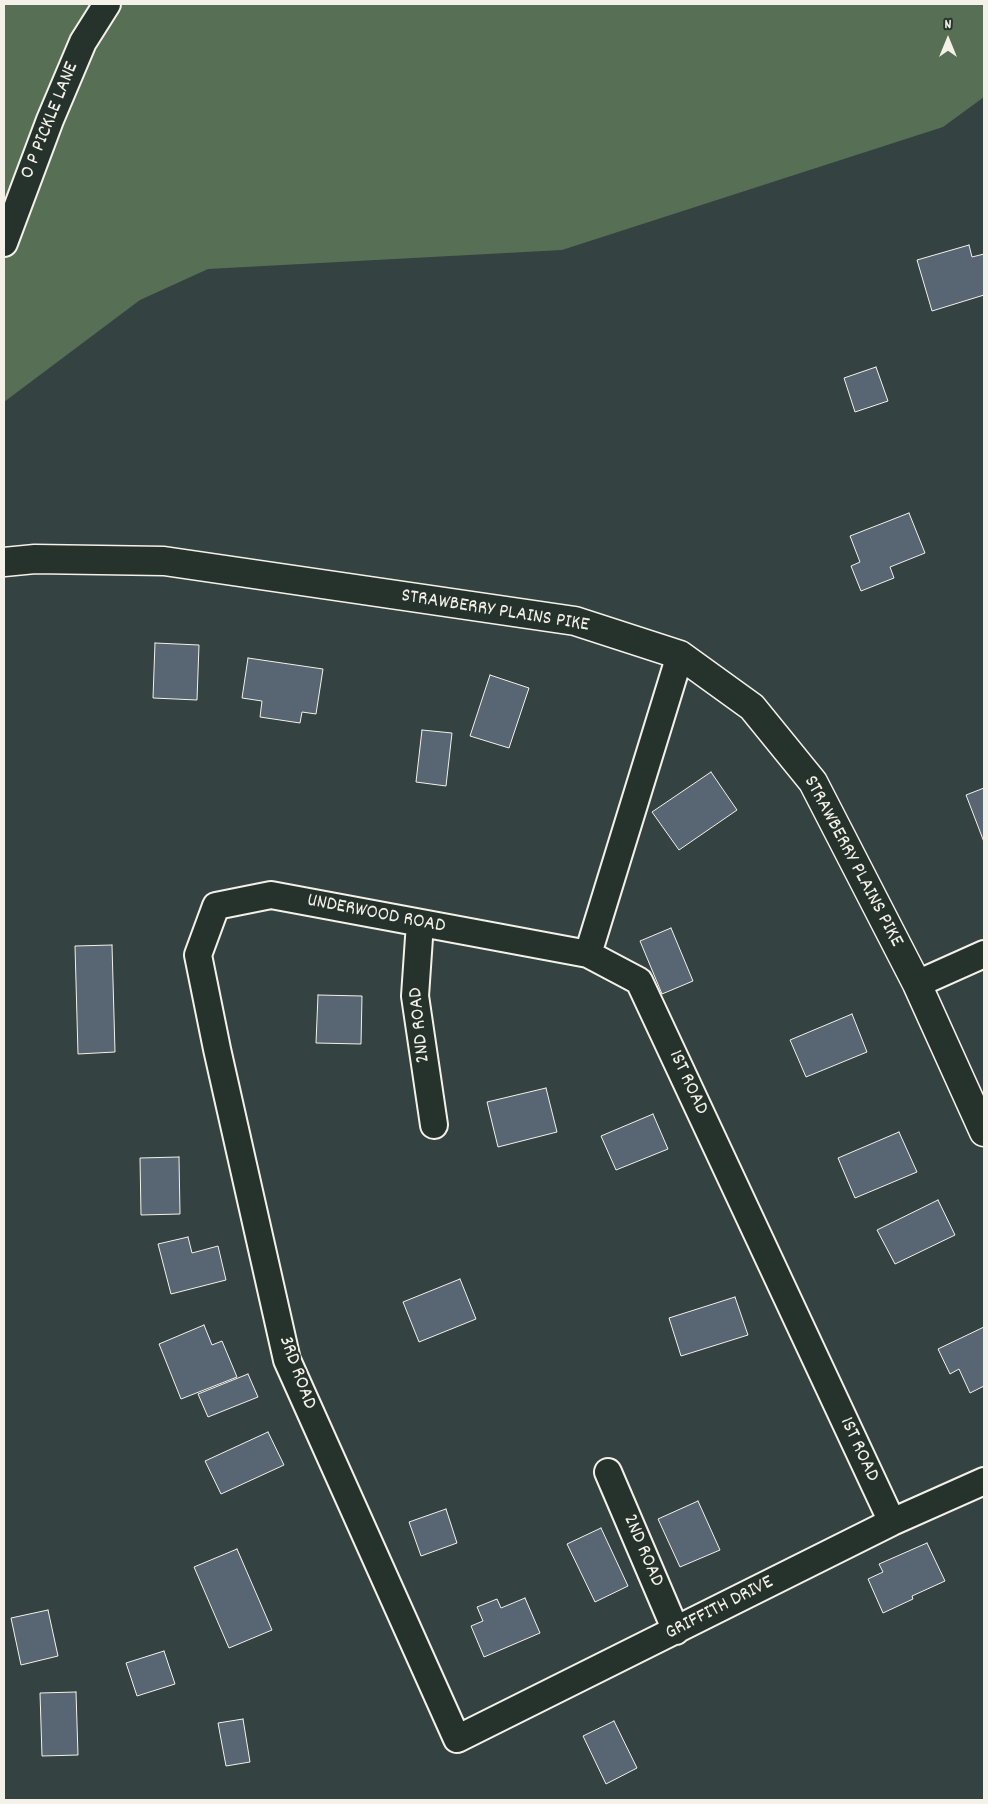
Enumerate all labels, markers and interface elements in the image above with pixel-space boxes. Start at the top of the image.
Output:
north arrow [923,15,973,65]
text: N [945,15,951,35]
street label: O P PICKLE LANE [17,59,85,183]
street label: STRAWBERRY PLAINS PIKE [399,585,591,639]
street label: STRAWBERRY PLAINS PIKE [797,772,907,952]
street label: UNDERWOOD ROAD [305,890,447,940]
street label: 2ND ROAD [405,986,437,1064]
street label: 1ST ROAD [662,1047,712,1119]
street label: 3RD ROAD [272,1333,320,1413]
street label: 1ST ROAD [833,1414,883,1486]
street label: 2ND ROAD [616,1511,668,1591]
street label: GRIFFITH DRIVE [662,1572,778,1646]

